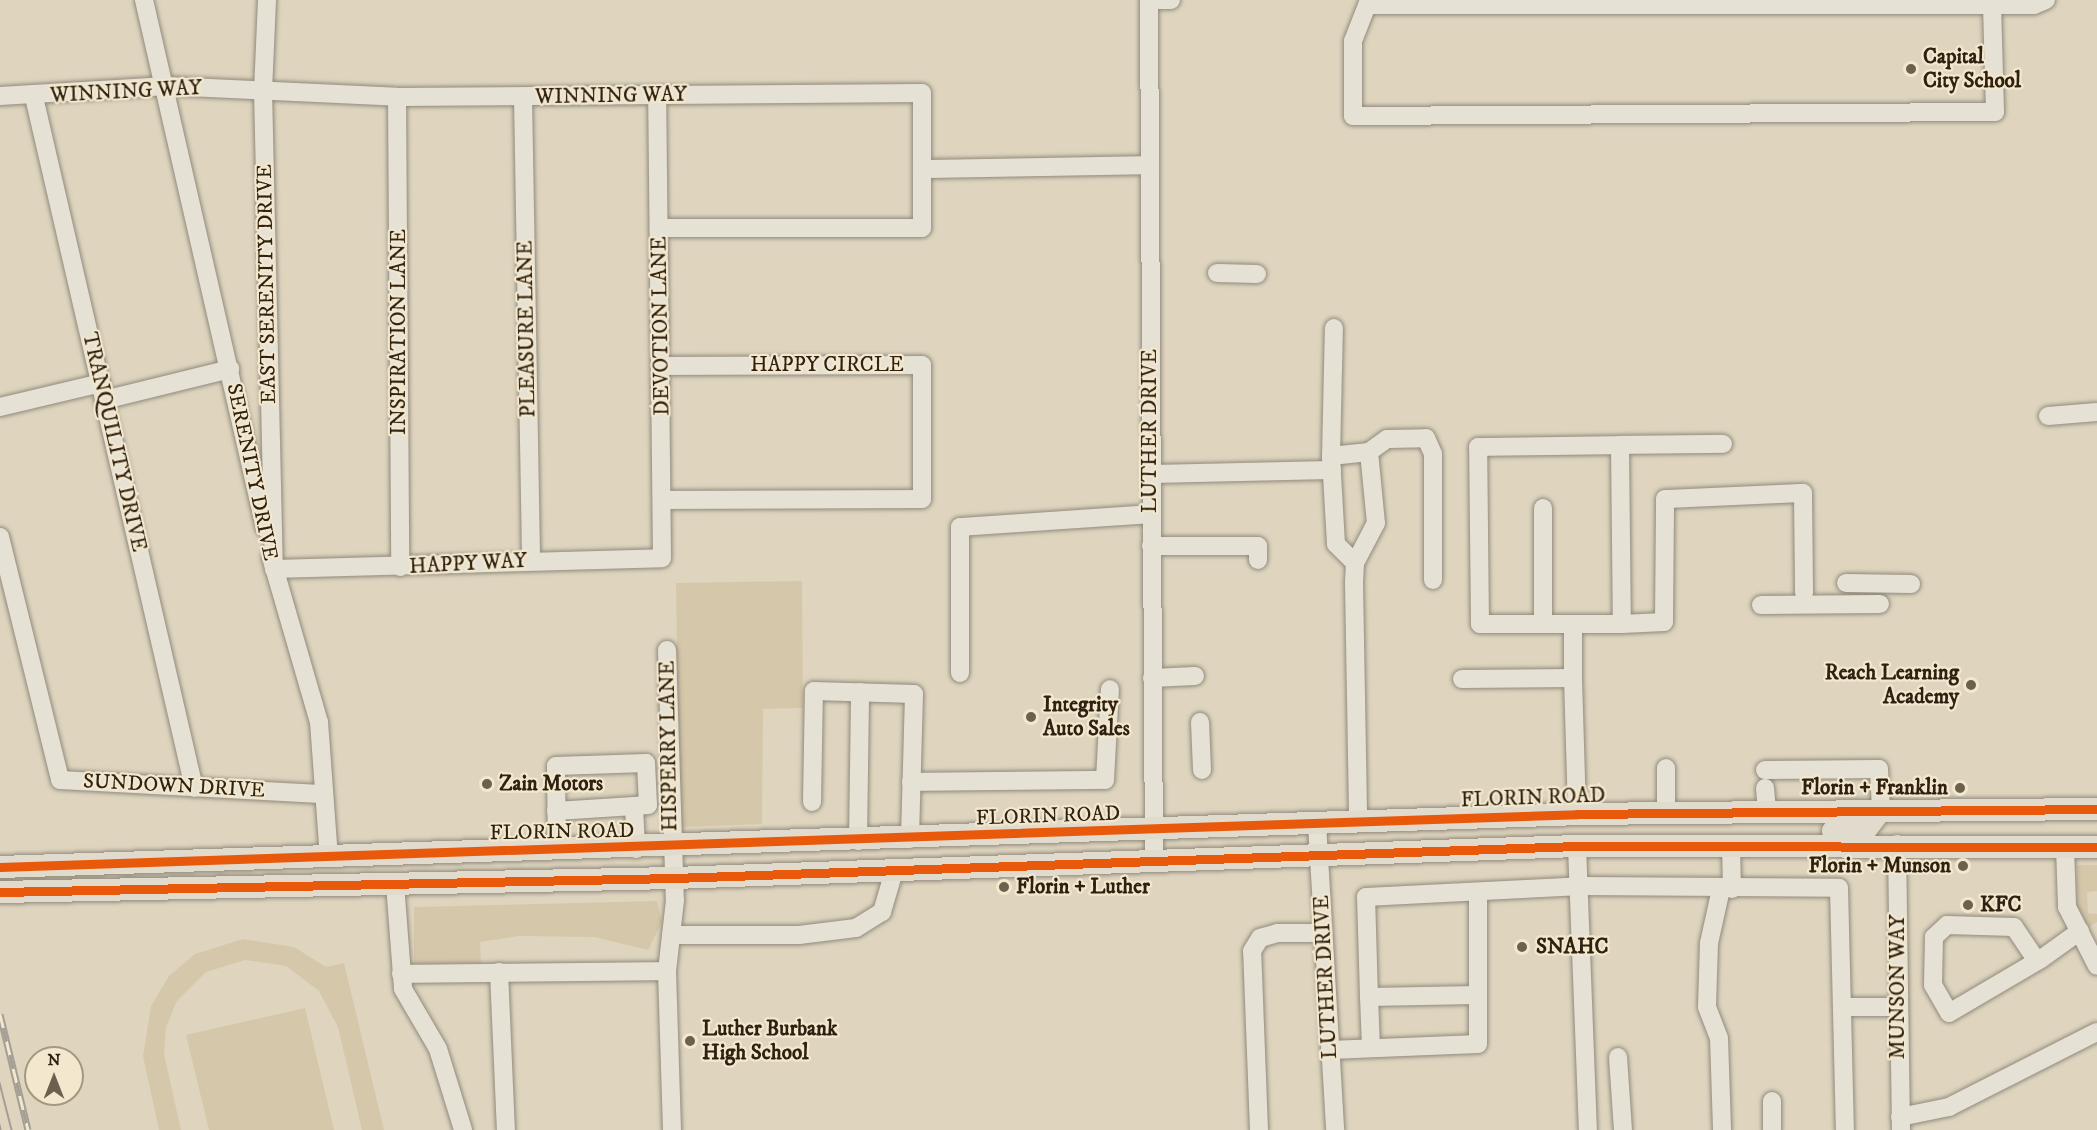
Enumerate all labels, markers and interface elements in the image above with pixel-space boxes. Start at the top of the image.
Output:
place label: Capital City School [1923,44,2021,94]
marker: Capital City School [1904,62,1918,76]
street label: WINNING WAY [49,75,203,109]
street label: WINNING WAY [535,82,687,110]
street label: EAST SERENITY DRIVE [252,164,282,404]
street label: INSPIRATION LANE [386,229,412,435]
street label: DEVOTION LANE [647,236,675,416]
street label: PLEASURE LANE [513,240,541,418]
street label: TRANQUILITY DRIVE [76,330,152,554]
street label: LUTHER DRIVE [1137,349,1163,513]
street label: HAPPY CIRCLE [750,352,904,378]
street label: SERENITY DRIVE [221,381,283,563]
street label: HAPPY WAY [408,548,528,580]
street label: HISPERRY LANE [655,660,683,832]
place label: Reach Learning Academy [1825,660,1959,710]
marker: Reach Learning Academy [1964,678,1978,692]
place label: Integrity Auto Sales [1043,692,1130,742]
marker: Integrity Auto Sales [1024,710,1038,724]
street label: SUNDOWN DRIVE [82,769,266,803]
place label: Zain Motors [499,771,603,797]
place label: Florin + Franklin [1801,775,1948,801]
marker: Zain Motors [480,777,494,791]
marker: Florin + Franklin [1953,781,1967,795]
street label: FLORIN ROAD [1460,783,1606,813]
street label: FLORIN ROAD [975,801,1121,831]
street label: FLORIN ROAD [490,818,634,846]
place label: Florin + Munson [1808,853,1951,879]
marker: Florin + Munson [1956,859,1970,873]
place label: Florin + Luther [1016,874,1150,900]
marker: Florin + Luther [997,880,1011,894]
place label: KFC [1980,892,2022,918]
street label: LUTHER DRIVE [1309,894,1343,1060]
marker: KFC [1961,898,1975,912]
street label: MUNSON WAY [1885,915,1911,1059]
place label: SNAHC [1536,934,1609,960]
marker: SNAHC [1513,938,1531,956]
place label: Luther Burbank High School [702,1016,837,1066]
marker: Luther Burbank High School [683,1034,697,1048]
north arrow [24,1046,84,1106]
text: N [47,1050,61,1070]

